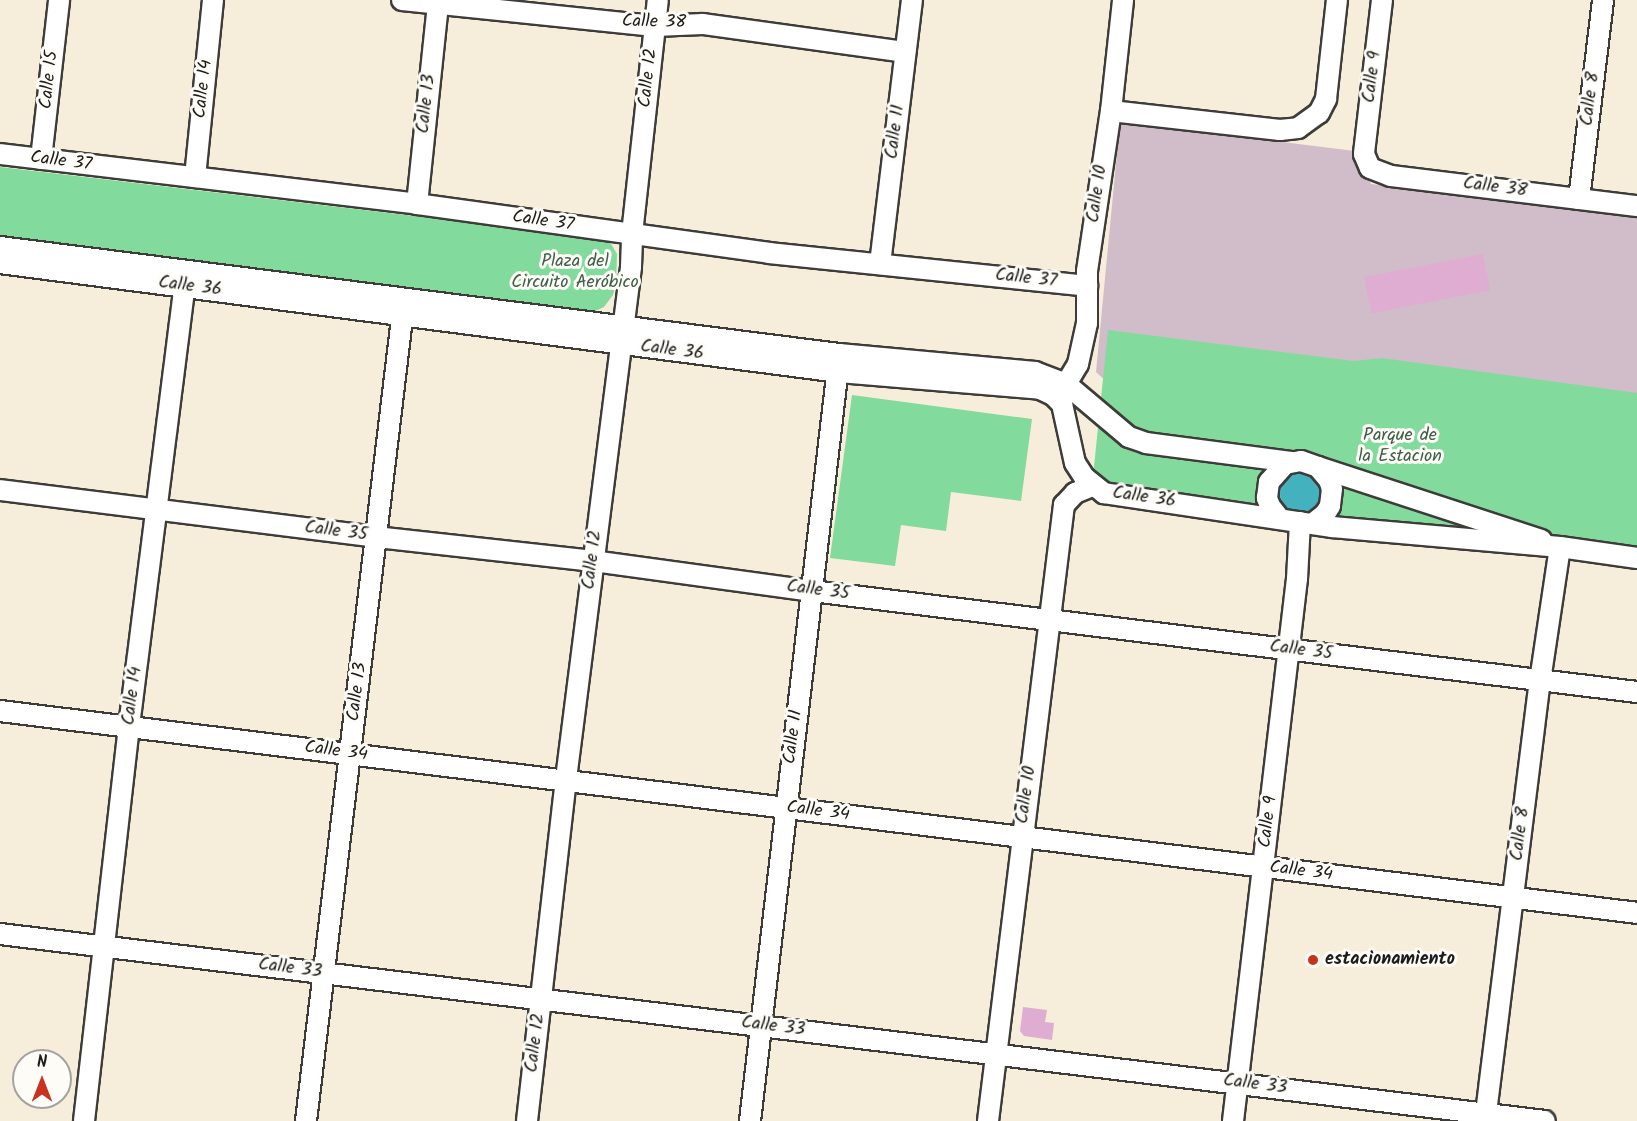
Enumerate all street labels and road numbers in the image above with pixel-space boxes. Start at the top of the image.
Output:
street label: Calle 38 [622,12,686,34]
street label: Calle 12 [635,47,663,109]
street label: Calle 15 [36,50,64,110]
street label: Calle 9 [1359,50,1387,104]
street label: Calle 14 [190,59,218,119]
street label: Calle 8 [1577,71,1605,127]
street label: Calle 13 [413,73,441,135]
street label: Calle 11 [882,104,910,160]
street label: Calle 37 [29,148,93,176]
street label: Calle 10 [1083,164,1113,224]
street label: Calle 38 [1462,173,1528,203]
street label: Calle 37 [511,207,575,237]
street label: Calle 37 [994,265,1058,293]
street label: Calle 36 [157,272,223,302]
street label: Calle 36 [639,336,705,366]
street label: Calle 36 [1111,483,1177,513]
street label: Calle 35 [303,517,369,547]
street label: Calle 12 [579,529,607,591]
street label: Calle 35 [785,576,851,606]
street label: Calle 35 [1268,636,1334,666]
street label: Calle 13 [344,661,372,723]
street label: Calle 14 [119,665,147,727]
street label: Calle 11 [780,709,808,765]
street label: Calle 34 [303,737,369,767]
street label: Calle 10 [1012,765,1042,825]
street label: Calle 9 [1255,795,1283,849]
street label: Calle 34 [785,797,851,827]
street label: Calle 8 [1507,806,1535,862]
street label: Calle 34 [1268,857,1334,887]
street label: Calle 33 [257,954,323,984]
street label: Calle 12 [522,1012,550,1074]
street label: Calle 33 [740,1012,806,1042]
street label: Calle 33 [1222,1070,1288,1100]

